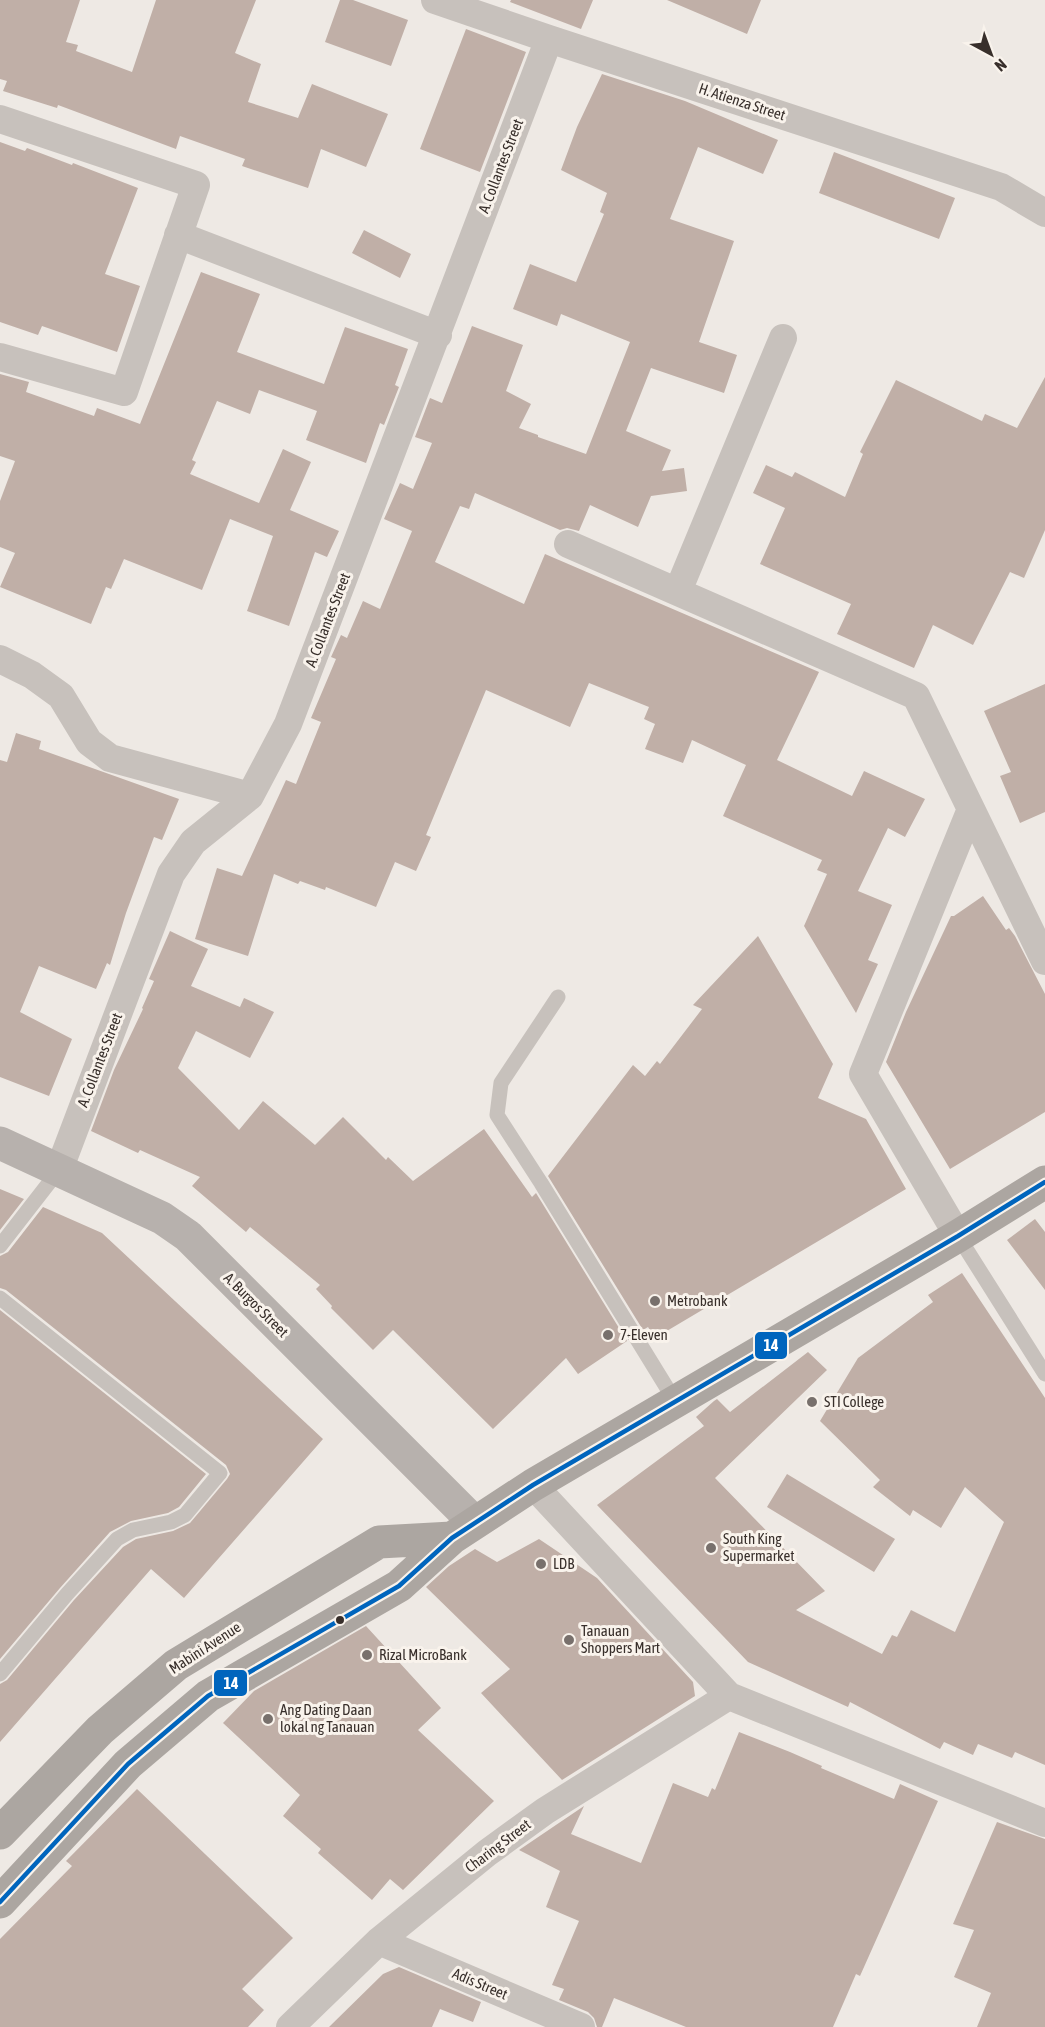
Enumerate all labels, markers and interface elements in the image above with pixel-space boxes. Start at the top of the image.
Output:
north arrow [961,24,1021,84]
text: N [991,55,1010,75]
street label: H. Atienza Street [697,80,788,124]
street label: A. Collantes Street [475,116,526,215]
street label: A. Collantes Street [302,570,353,669]
street label: A. Collantes Street [74,1010,125,1109]
street label: A. Burgos Street [221,1269,292,1340]
place label: Metrobank [667,1292,728,1309]
marker: Metrobank [648,1294,662,1308]
place label: 7-Eleven [620,1326,668,1343]
marker: 7-Eleven [601,1328,615,1342]
line badge: 14 [754,1331,788,1360]
text: 14 [763,1336,779,1354]
place label: STI College [824,1393,884,1410]
marker: STI College [805,1395,819,1409]
place label: South King Supermarket [723,1530,795,1564]
marker: South King Supermarket [704,1541,718,1555]
place label: LDB [553,1555,574,1572]
marker: LDB [534,1557,548,1571]
unlabelled marker [334,1614,346,1626]
street label: Mabini Avenue [166,1618,244,1677]
place label: Tanauan Shoppers Mart [581,1622,660,1656]
marker: Tanauan Shoppers Mart [562,1633,576,1647]
place label: Rizal MicroBank [379,1646,467,1663]
marker: Rizal MicroBank [360,1648,374,1662]
line badge: 14 [213,1669,248,1697]
text: 14 [223,1674,239,1692]
place label: Ang Dating Daan lokal ng Tanauan [280,1701,375,1735]
marker: Ang Dating Daan lokal ng Tanauan [261,1712,275,1726]
street label: Charing Street [462,1815,534,1876]
street label: Adis Street [450,1964,510,2003]

